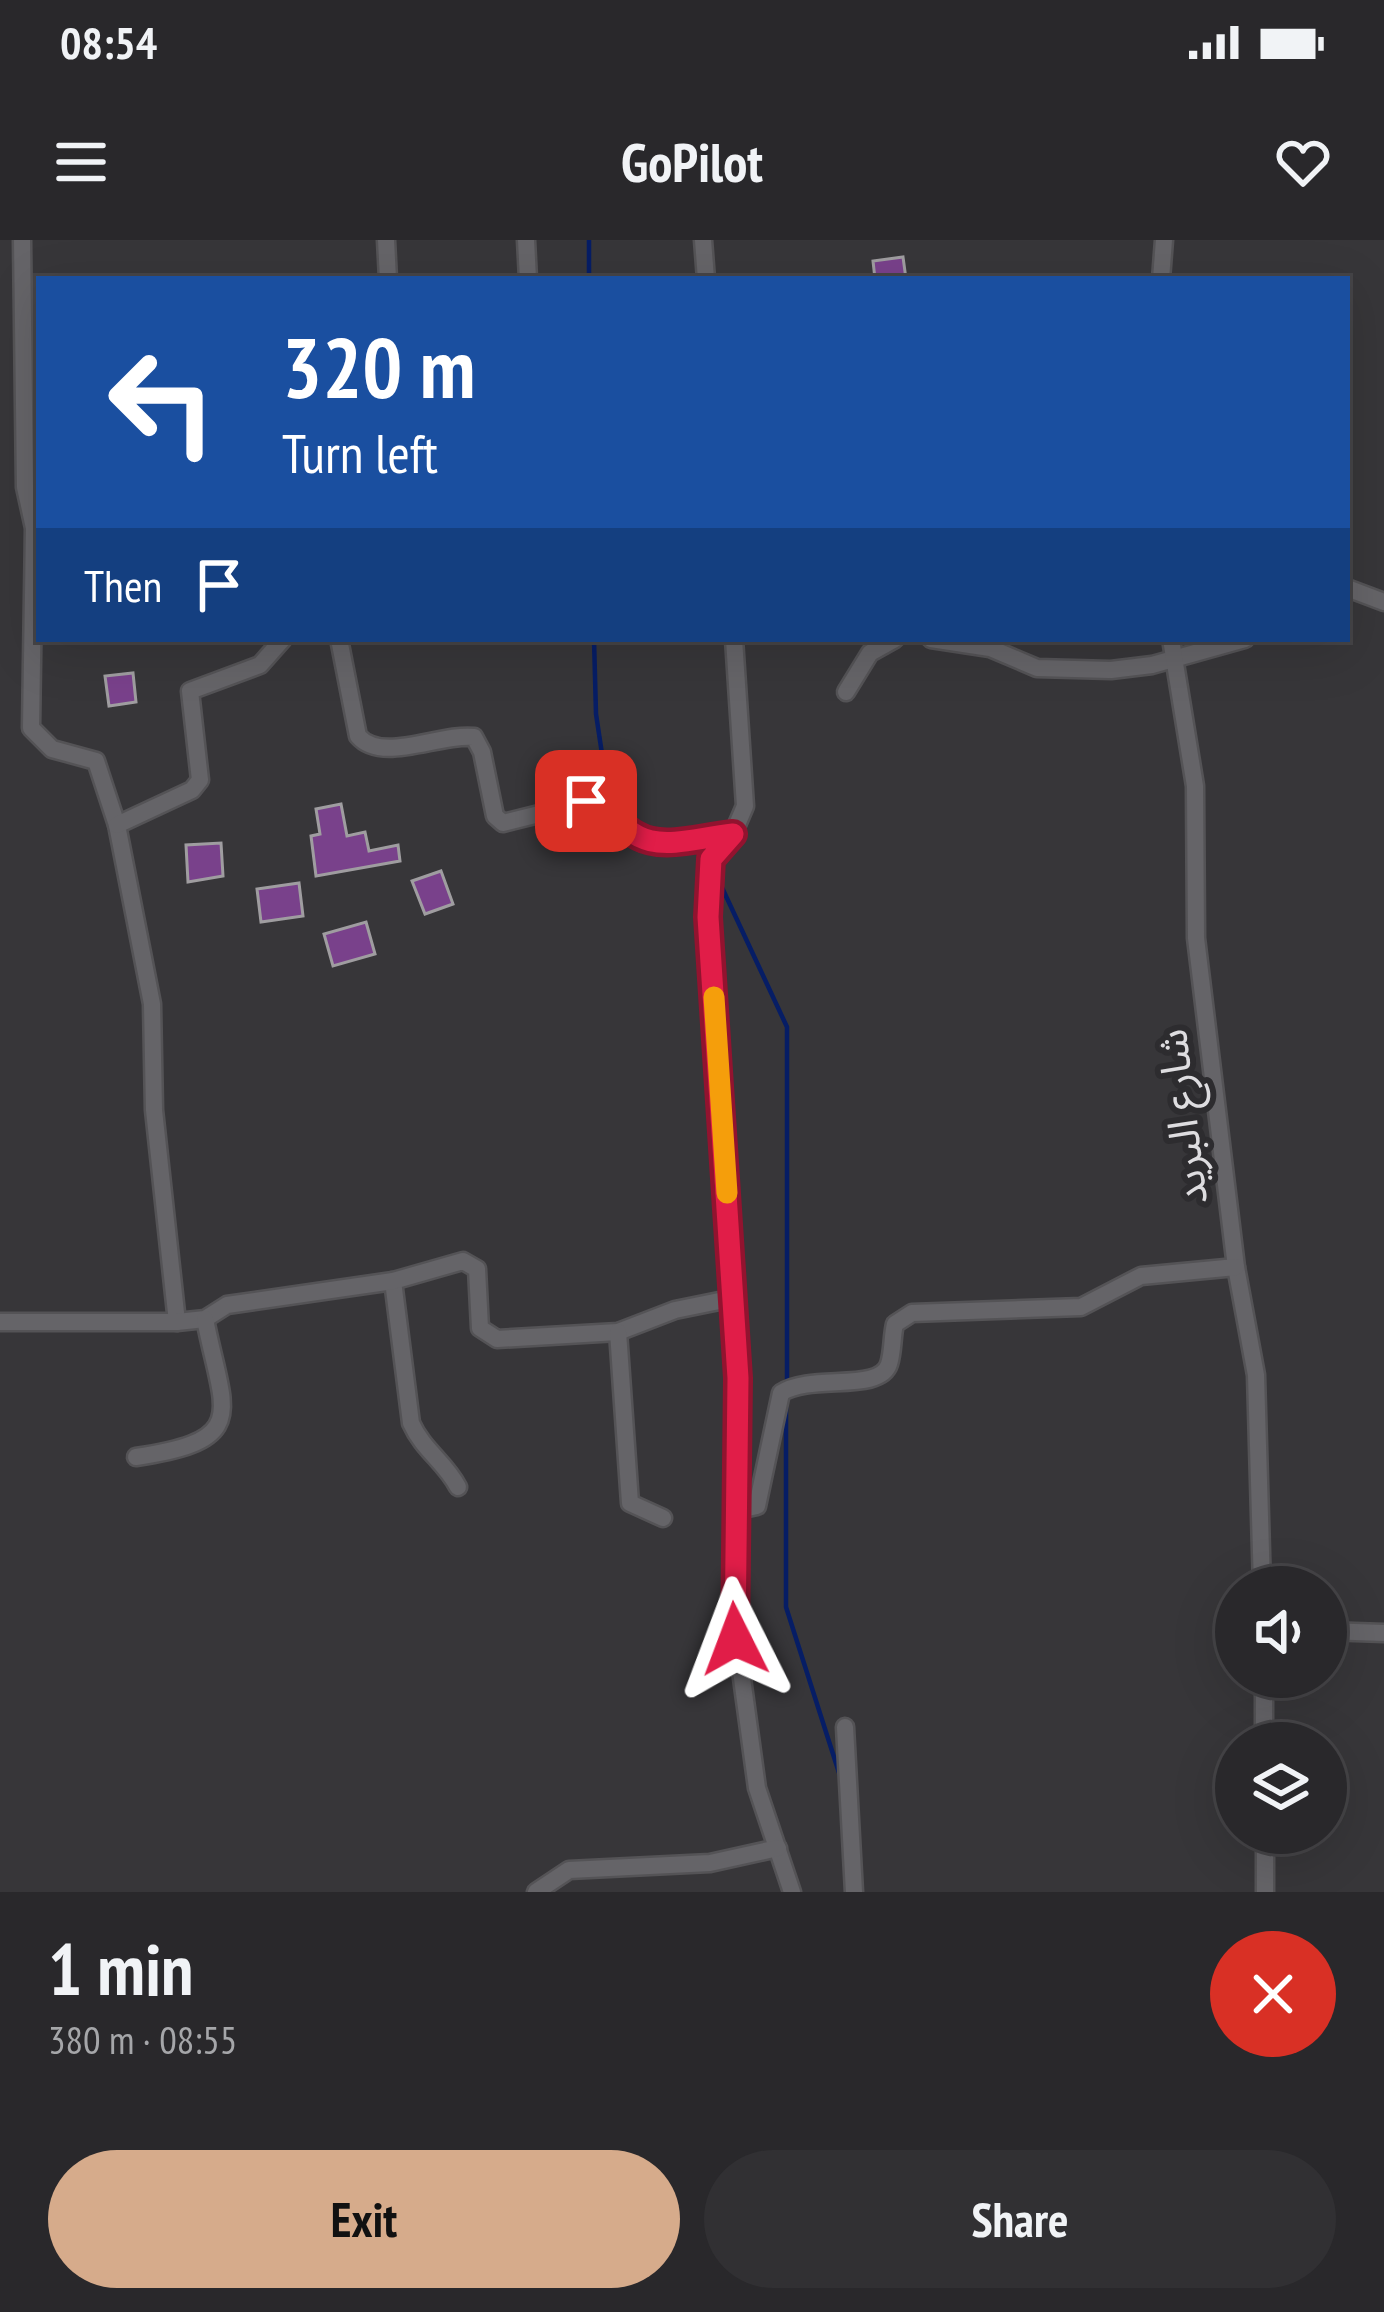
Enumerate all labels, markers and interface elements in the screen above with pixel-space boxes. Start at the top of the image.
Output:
text: 08:54 [60,13,157,71]
text: GoPilot [621,127,763,197]
icon: menu [48,129,114,195]
icon: heart [1270,129,1336,195]
text: 320 m [282,312,475,421]
icon: left [84,324,240,480]
text: Turn left [282,418,438,488]
icon: arrive [186,552,252,618]
text: Then [84,556,162,614]
pin [535,750,637,852]
icon: arrive [553,768,619,834]
street label: شارع البريد [1143,1026,1224,1208]
map controls [1215,1566,1347,1854]
button: sound [1215,1566,1347,1698]
position arrow [672,1576,798,1702]
button: layers [1215,1722,1347,1854]
text: 1 min [48,1922,193,2015]
button: close [1210,1931,1336,2057]
text: 380 m · 08:55 [48,2014,237,2065]
button: Exit [48,2150,680,2288]
button: Share [704,2150,1336,2288]

